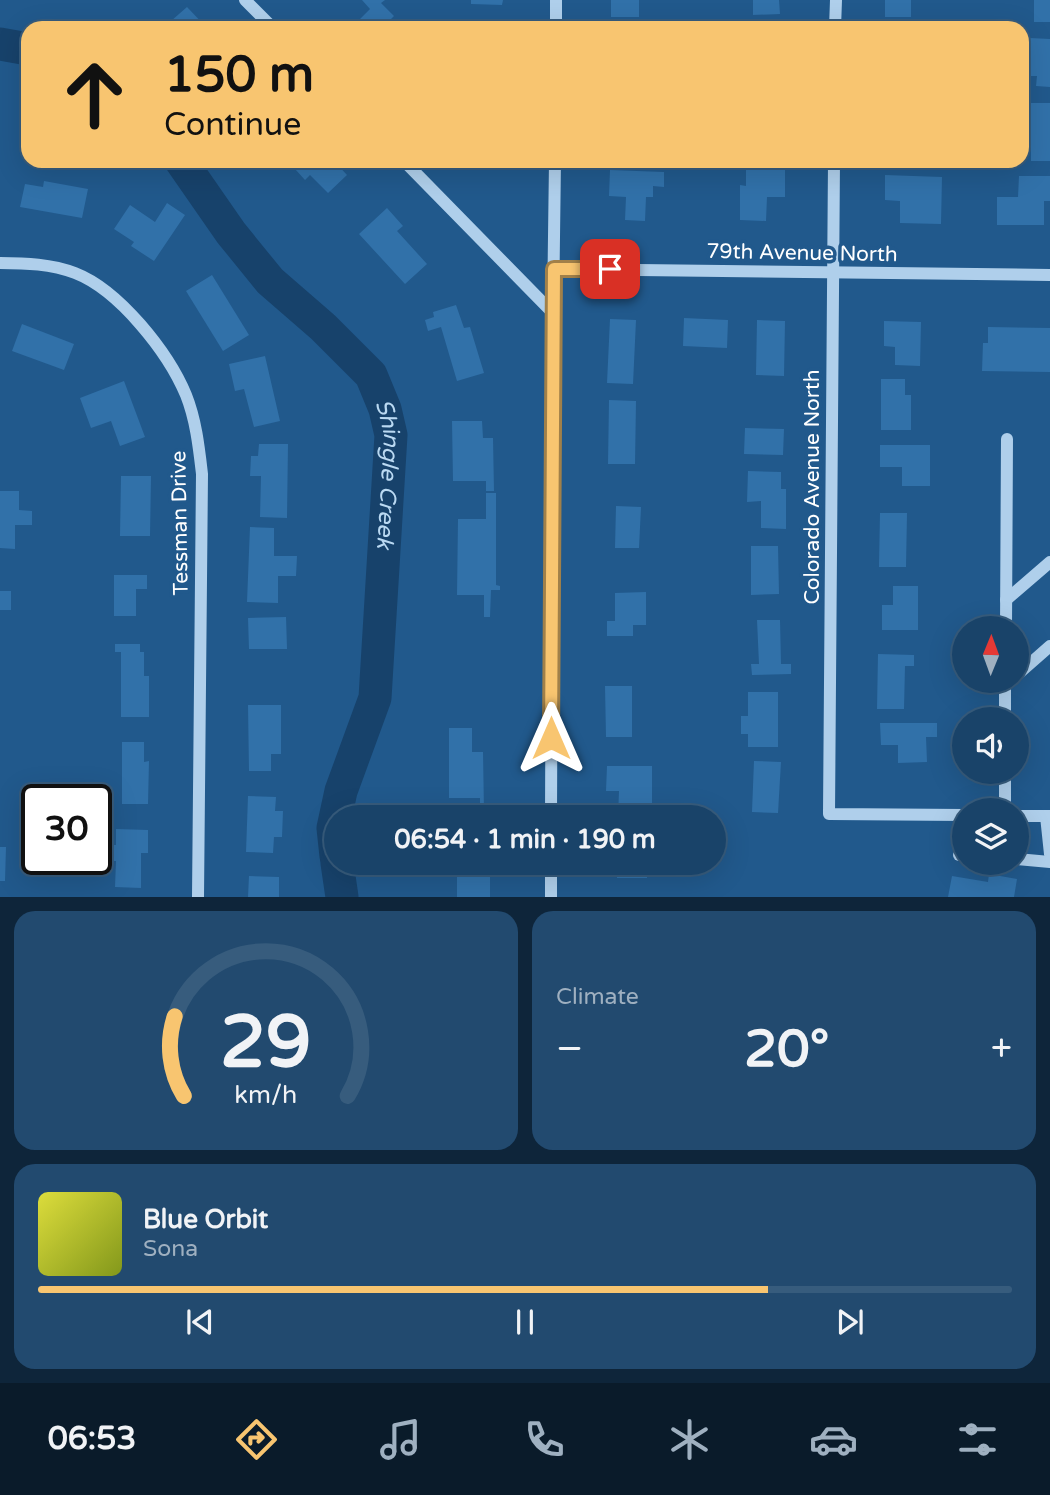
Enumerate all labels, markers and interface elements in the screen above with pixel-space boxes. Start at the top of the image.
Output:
text: 150 m [164,46,314,105]
icon: ahead [49,49,140,140]
text: Continue [164,106,301,144]
pin [580,239,640,299]
street label: 79th Avenue North [706,239,898,267]
icon: arrive [591,250,629,288]
street label: Colorado Avenue North [800,369,825,605]
water label: Shingle Creek [369,395,405,551]
street label: Tessman Drive [166,450,194,595]
north arrow [952,616,1029,693]
map controls [952,616,1029,875]
position arrow [514,701,588,775]
button: sound [952,707,1029,784]
speed limit sign: 30 [21,784,112,875]
button: layers [952,798,1029,875]
text: 06:54 · 1 min · 190 m [394,824,656,855]
text: Climate [556,983,639,1011]
text: 29 [220,1000,312,1088]
text: 20° [744,1018,829,1081]
text: − [556,1026,583,1072]
text: + [991,1026,1012,1072]
text: km/h [235,1080,297,1110]
text: Blue Orbit [143,1204,268,1235]
text: Sona [143,1235,198,1263]
icon: previous [181,1303,219,1341]
icon: pause [506,1303,544,1341]
icon: next [831,1303,869,1341]
icon: directions [232,1415,281,1464]
icon: music [376,1415,425,1464]
icon: phone [520,1415,569,1464]
icon: climate [665,1415,714,1464]
icon: car [809,1415,858,1464]
icon: filters [953,1415,1002,1464]
text: 06:53 [48,1420,136,1458]

